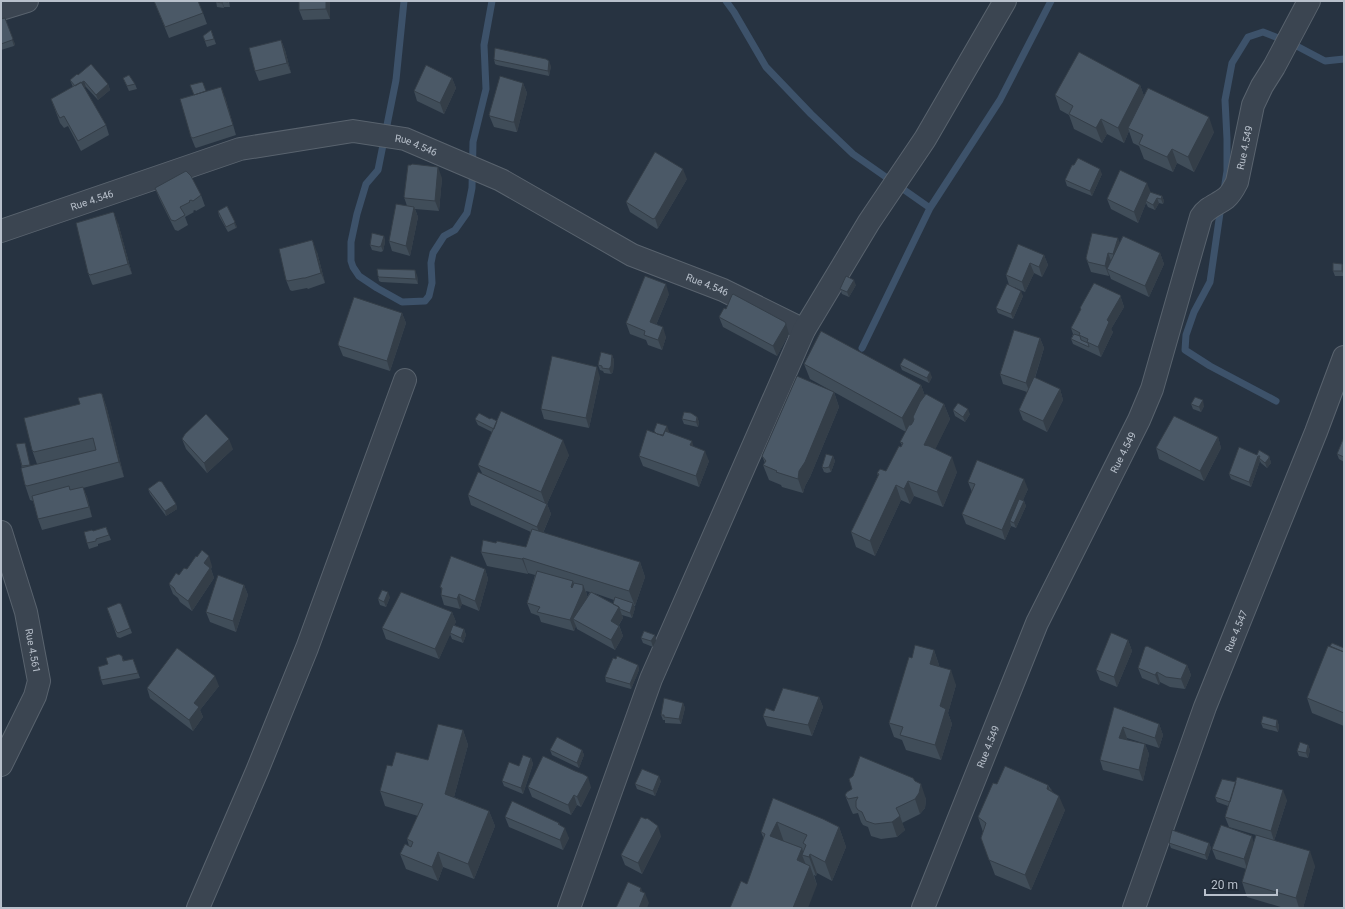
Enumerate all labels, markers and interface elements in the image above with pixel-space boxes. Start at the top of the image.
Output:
street label: Rue 4.549 [1234,125,1254,171]
street label: Rue 4.546 [394,132,439,158]
street label: Rue 4.546 [69,187,115,212]
street label: Rue 4.546 [685,271,731,298]
street label: Rue 4.549 [1108,430,1138,475]
street label: Rue 4.547 [1222,608,1249,654]
street label: Rue 4.561 [24,628,43,673]
street label: Rue 4.549 [974,724,1001,769]
scale bar [1205,871,1277,897]
text: 20 m [1211,878,1238,892]

